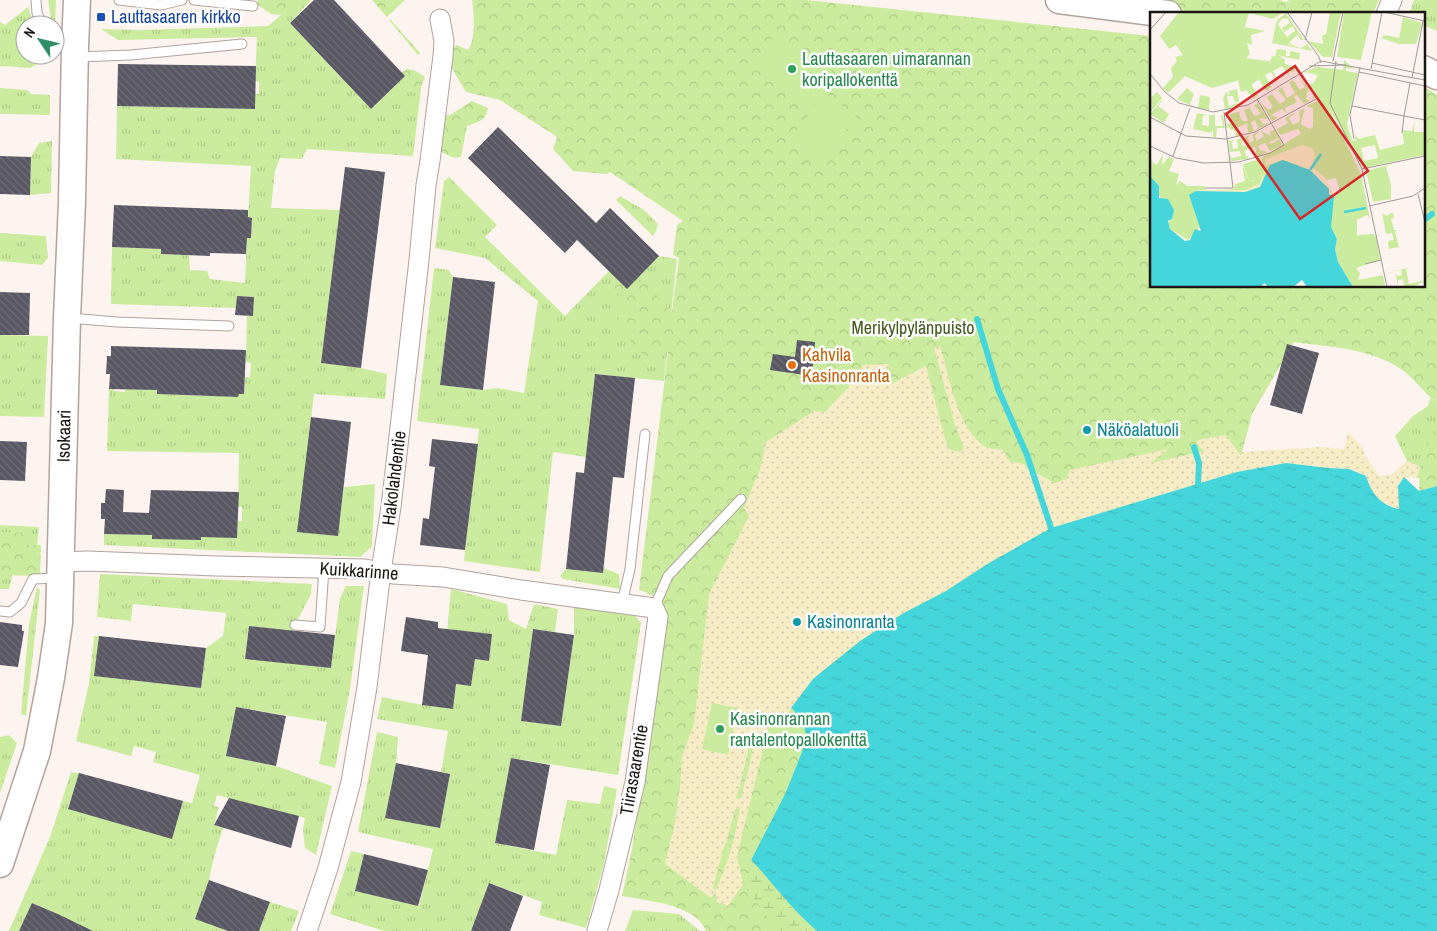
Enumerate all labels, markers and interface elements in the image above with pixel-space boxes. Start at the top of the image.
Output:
place label: Lauttasaaren kirkko [111,4,241,29]
marker: Lauttasaaren kirkko [95,11,107,23]
inset map [1150,12,1424,288]
north arrow [15,15,65,65]
text: N [20,24,39,41]
place label: Lauttasaaren uimarannan koripallokenttä [802,46,971,92]
marker: Lauttasaaren uimarannan koripallokenttä [786,63,798,75]
park label: Merikylpylänpuisto [851,315,975,340]
place label: Kahvila Kasinonranta [802,342,890,388]
marker: Kahvila Kasinonranta [786,359,798,371]
street label: Isokaari [51,410,76,462]
place label: Näköalatuoli [1097,417,1179,442]
marker: Näköalatuoli [1081,424,1093,436]
street label: Hakolahdentie [375,429,412,527]
street label: Kuikkarinne [319,555,399,586]
place label: Kasinonranta [807,609,895,634]
marker: Kasinonranta [791,616,803,628]
place label: Kasinonrannan rantalentopallokenttä [730,706,867,752]
street label: Tiirasaarentie [613,723,654,817]
marker: Kasinonrannan rantalentopallokenttä [714,723,726,735]

